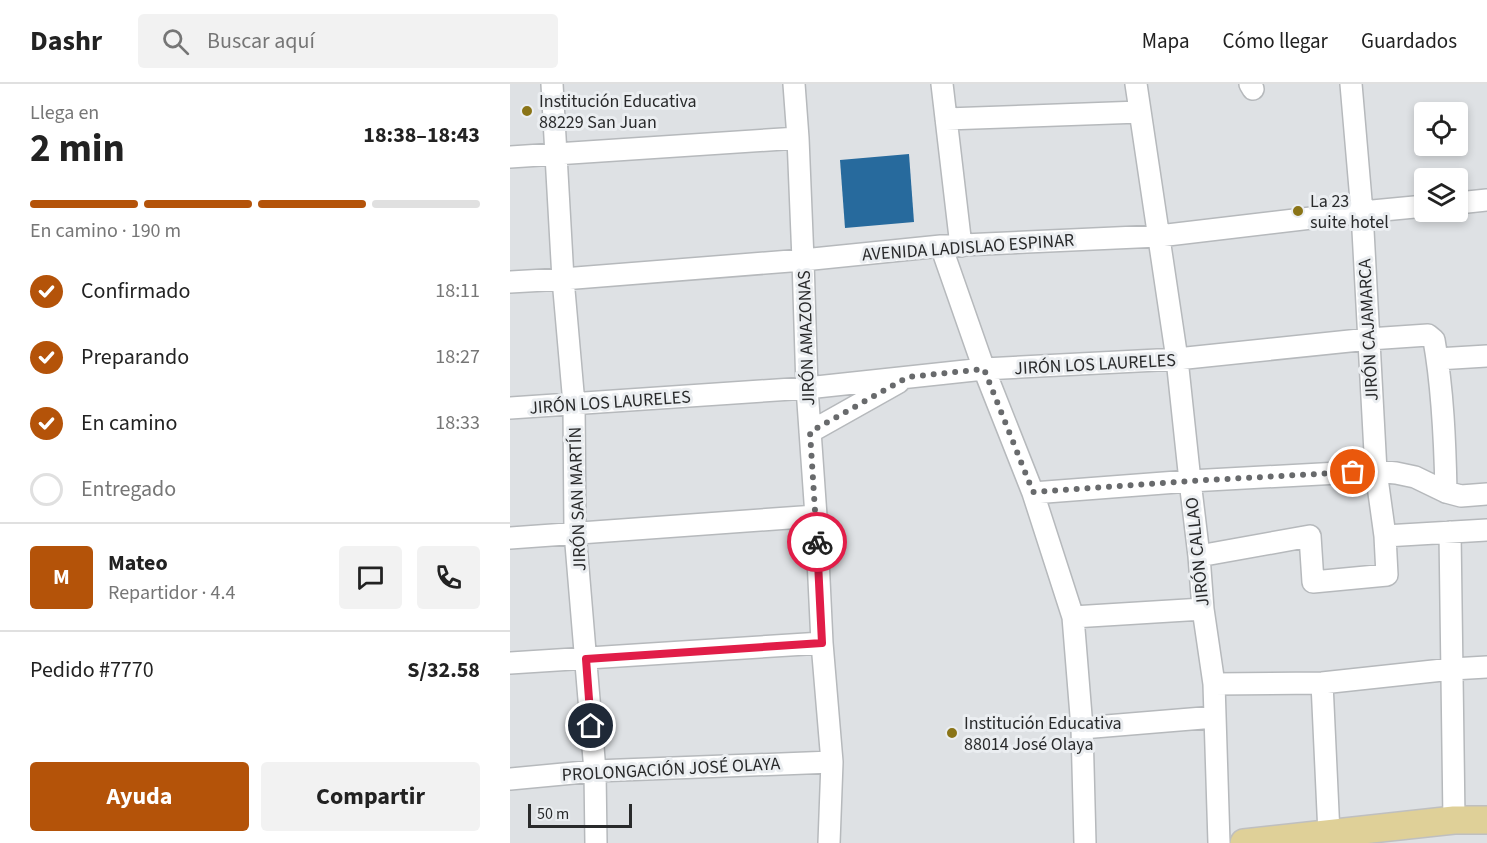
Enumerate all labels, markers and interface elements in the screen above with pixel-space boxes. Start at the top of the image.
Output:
search box [138,14,558,68]
text: Dashr [30,21,102,61]
icon: search [159,25,192,58]
text: Buscar aquí [207,25,315,57]
text: Mapa [1142,26,1190,56]
text: Cómo llegar [1223,26,1328,56]
text: Guardados [1361,26,1457,56]
place label: Institución Educativa 88229 San Juan [539,89,697,135]
text: Llega en [30,99,99,127]
map controls [1414,102,1468,222]
button: locate [1414,102,1468,156]
marker: Institución Educativa 88229 San Juan [520,104,534,118]
text: 18:38–18:43 [363,119,480,151]
text: 2 min [30,121,125,177]
button: layers [1414,168,1468,222]
place label: La 23 suite hotel [1310,189,1389,235]
marker: La 23 suite hotel [1291,204,1305,218]
text: En camino · 190 m [30,217,181,245]
street label: AVENIDA LADISLAO ESPINAR [861,228,1075,267]
street label: JIRÓN CAJAMARCA [1352,258,1385,402]
street label: JIRÓN AMAZONAS [792,270,821,406]
icon: check [30,275,63,308]
text: Confirmado [81,275,190,307]
text: 18:11 [435,277,480,305]
icon: check [30,341,63,374]
text: Preparando [81,341,189,373]
text: 18:27 [435,343,480,371]
street label: JIRÓN LOS LAURELES [1014,348,1176,381]
street label: JIRÓN LOS LAURELES [528,384,692,421]
icon: check [30,407,63,440]
text: En camino [81,407,178,439]
text: 18:33 [435,409,480,437]
street label: JIRÓN SAN MARTÍN [562,426,593,572]
pin [1327,446,1378,497]
icon: bag [1336,455,1369,488]
text: Entregado [81,473,176,505]
street label: JIRÓN CALLAO [1179,496,1216,608]
courier [787,512,847,572]
icon: bike [801,526,834,559]
button: chat [339,546,402,609]
button: phone [417,546,480,609]
text: Mateo [108,547,168,579]
text: M [53,561,70,593]
text: Repartidor · 4.4 [108,579,235,607]
text: Pedido #7770 [30,654,154,686]
text: S/32.58 [407,654,480,686]
pin [565,700,616,751]
icon: home [574,709,607,742]
place label: Institución Educativa 88014 José Olaya [964,711,1122,757]
marker: Institución Educativa 88014 José Olaya [945,726,959,740]
street label: PROLONGACIÓN JOSÉ OLAYA [561,751,781,788]
button: Ayuda [30,762,249,831]
button: Compartir [261,762,480,831]
scale bar [528,801,632,828]
text: 50 m [537,803,569,825]

